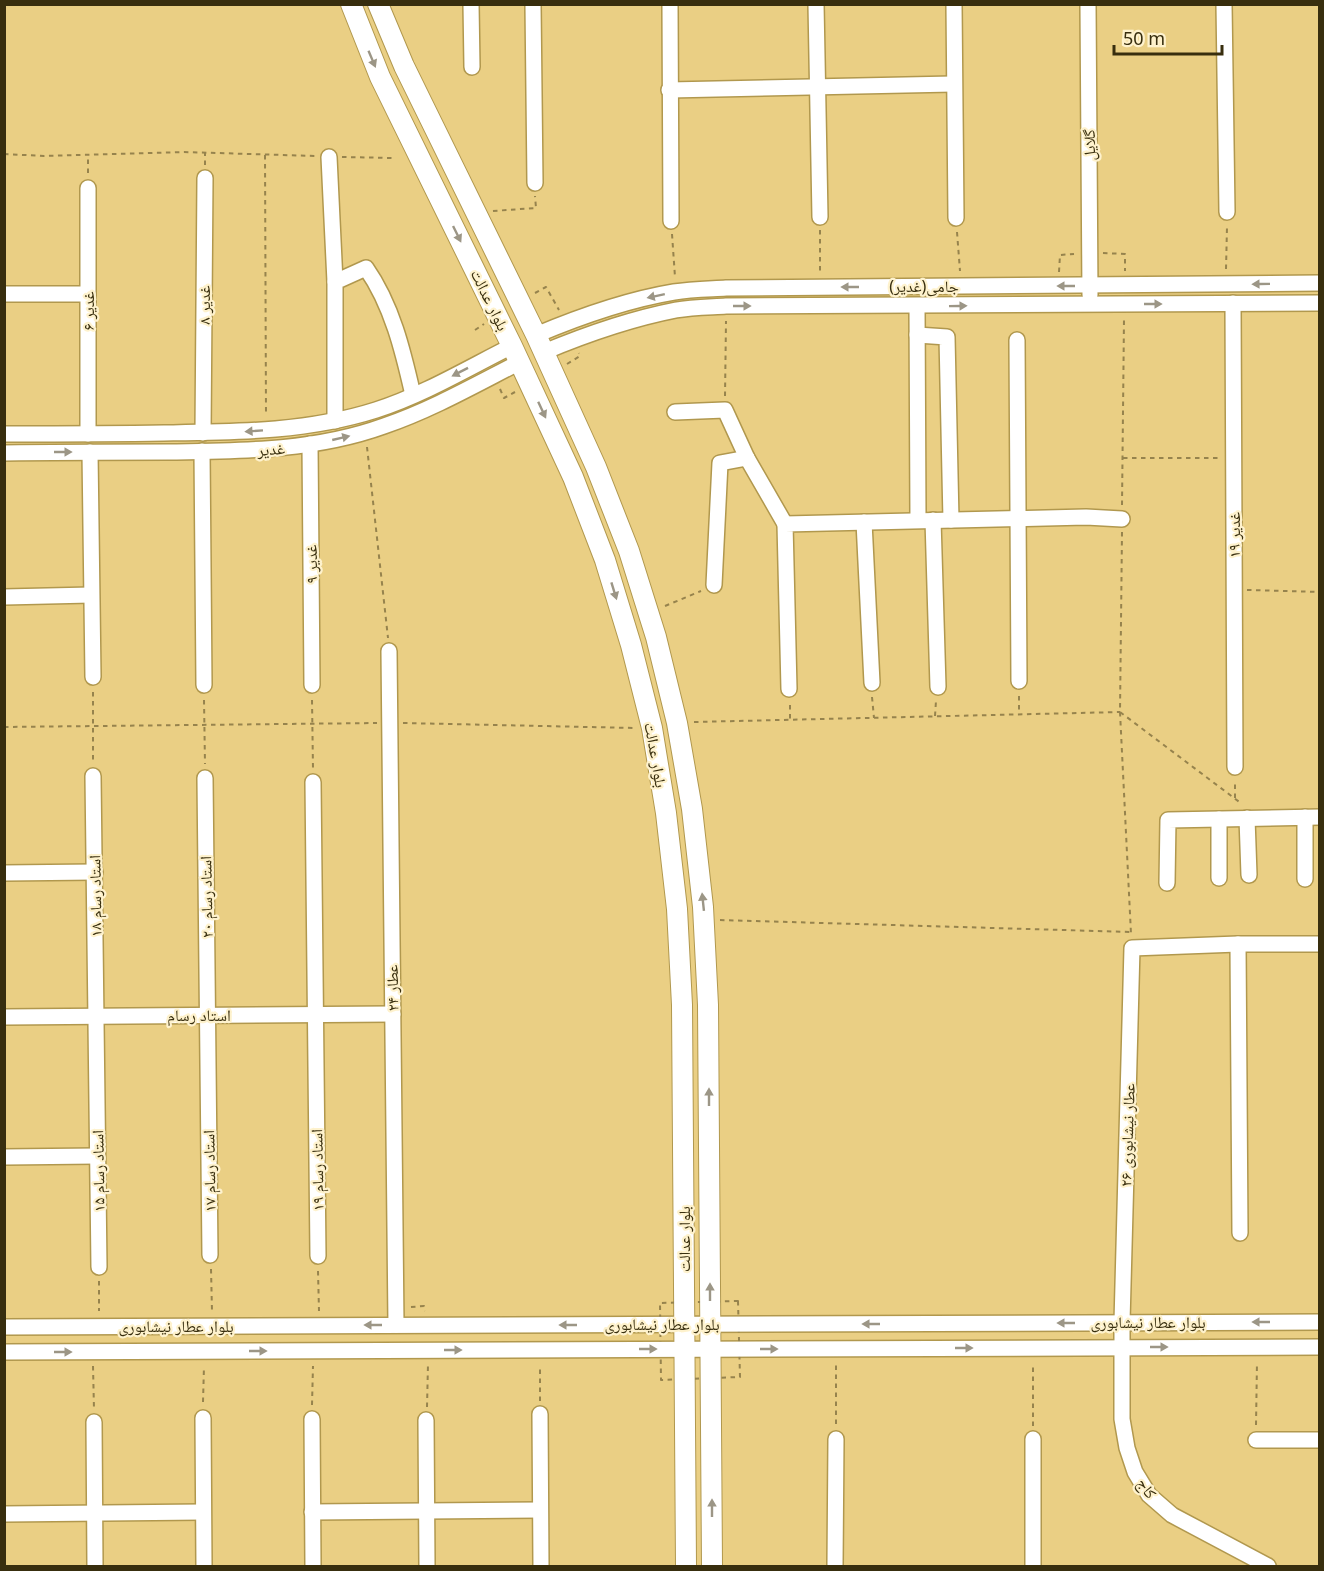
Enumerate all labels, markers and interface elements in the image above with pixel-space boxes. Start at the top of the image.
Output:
scale bar [1114,18,1222,56]
text: 50 m [1123,26,1165,50]
one-way arrow [368,50,377,68]
street label: گلایل [1078,129,1100,161]
one-way arrow [453,226,462,243]
street label: بلوار عدالت [466,266,514,334]
street label: جامی(غدیر) [889,275,959,297]
one-way arrow [1252,279,1271,289]
one-way arrow [1057,281,1076,291]
one-way arrow [841,282,860,292]
street label: غدیر ۸ [193,286,215,324]
street label: غدیر ۶ [77,292,99,330]
one-way arrow [646,292,665,301]
one-way arrow [1144,299,1163,309]
one-way arrow [733,301,752,311]
one-way arrow [949,301,968,311]
one-way arrow [451,367,468,376]
one-way arrow [537,402,546,419]
one-way arrow [245,427,264,436]
one-way arrow [332,433,351,442]
street label: غدیر [255,437,286,461]
one-way arrow [53,447,72,457]
street label: غدیر ۱۹ [1223,512,1245,558]
street label: غدیر ۹ [300,544,322,584]
one-way arrow [610,582,619,600]
street label: بلوار عدالت [639,721,673,789]
street label: استاد رسام ۱۸ [83,855,107,937]
street label: استاد رسام ۲۰ [194,856,218,938]
one-way arrow [698,893,708,912]
street label: عطار ۲۴ [381,964,403,1012]
street label: استاد رسام [167,1004,231,1026]
street label: عطار نیشابوری ۲۶ [1114,1083,1140,1187]
one-way arrow [704,1088,714,1107]
street label: استاد رسام ۱۹ [305,1129,329,1211]
street label: استاد رسام ۱۵ [86,1130,110,1212]
street label: استاد رسام ۱۷ [197,1130,221,1212]
street label: بلوار عدالت [673,1206,695,1272]
one-way arrow [705,1283,715,1302]
street label: بلوار عطار نیشابوری [1090,1311,1206,1333]
street label: بلوار عطار نیشابوری [604,1313,720,1335]
street label: بلوار عطار نیشابوری [118,1315,234,1337]
one-way arrow [1252,1317,1271,1327]
one-way arrow [1057,1318,1076,1328]
one-way arrow [862,1319,881,1328]
one-way arrow [363,1320,382,1330]
one-way arrow [558,1320,577,1330]
one-way arrow [1150,1342,1169,1352]
one-way arrow [955,1343,974,1353]
one-way arrow [638,1344,657,1354]
one-way arrow [760,1344,779,1354]
one-way arrow [443,1345,462,1355]
one-way arrow [248,1346,267,1356]
one-way arrow [53,1347,72,1357]
street label: کاج [1132,1473,1162,1503]
one-way arrow [707,1499,717,1518]

